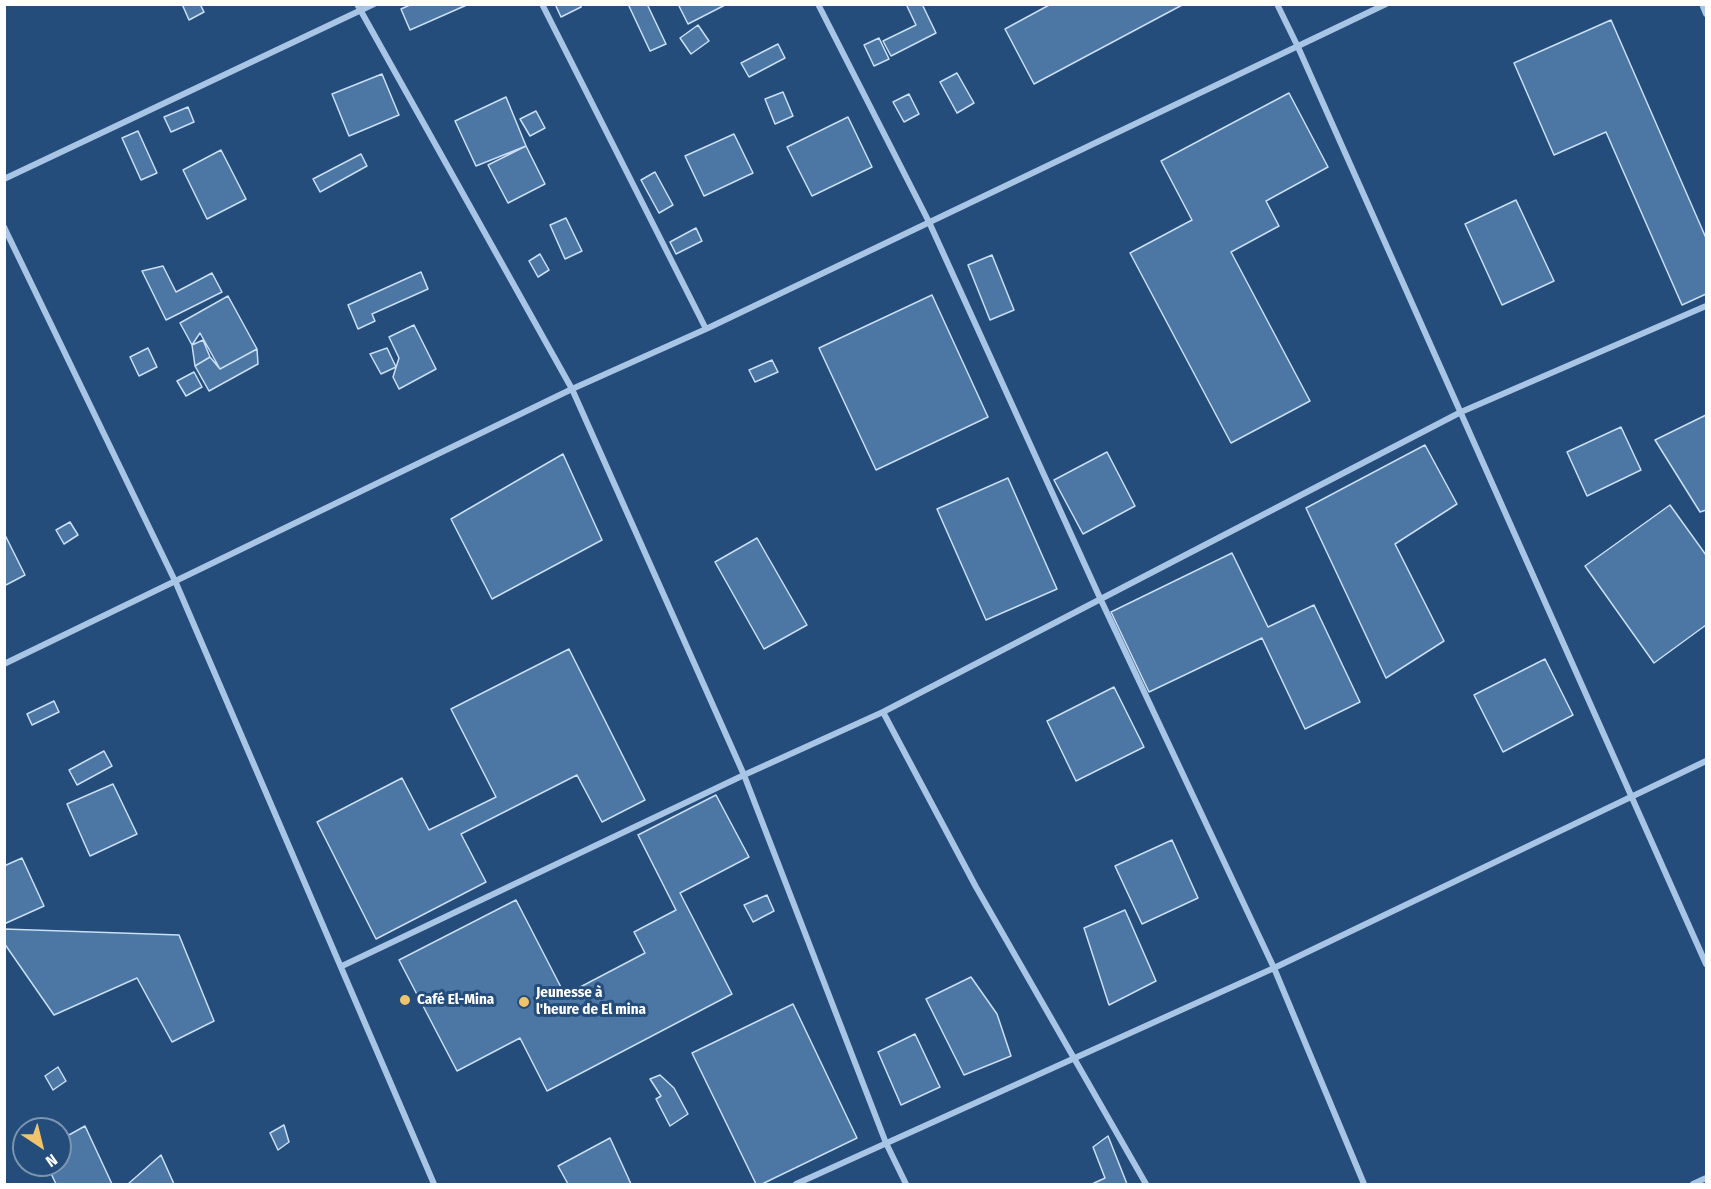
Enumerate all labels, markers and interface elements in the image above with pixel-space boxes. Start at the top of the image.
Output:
place label: Jeunesse à l'heure de El mina [536,984,646,1019]
place label: Café El-Mina [417,991,494,1009]
marker: Café El-Mina [398,993,412,1007]
marker: Jeunesse à l'heure de El mina [517,995,531,1009]
north arrow [12,1117,72,1177]
text: N [42,1150,61,1171]

